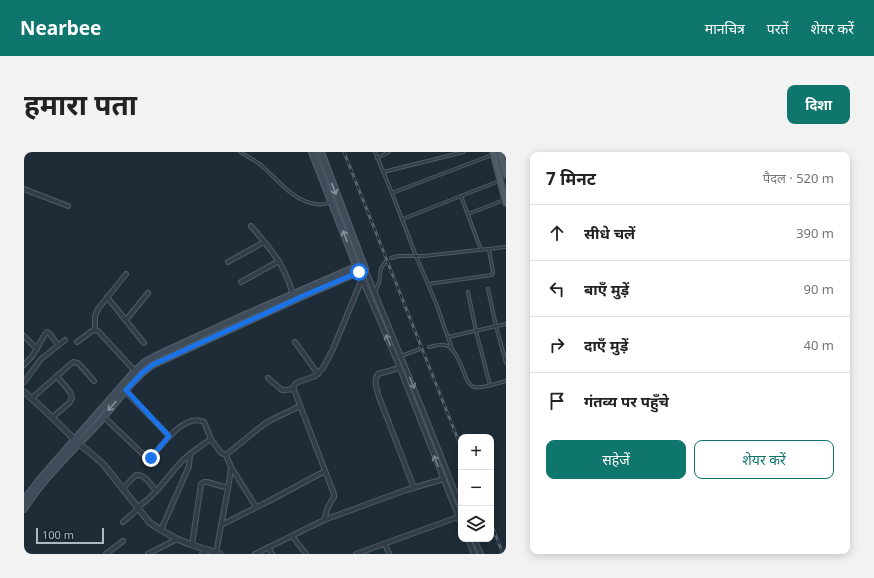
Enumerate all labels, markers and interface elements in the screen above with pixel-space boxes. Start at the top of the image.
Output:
text: Nearbee [20,15,101,41]
text: मानचित्र [705,19,745,38]
text: परतें [767,19,789,38]
text: शेयर करें [811,19,854,38]
text: हमारा पता [24,85,137,123]
button: दिशा [787,85,850,124]
text: 7 मिनट [546,167,596,190]
text: पैदल · 520 m [763,169,834,187]
one-way arrow [331,182,339,194]
icon: ahead [546,222,568,244]
text: सीधे चलें [584,223,635,243]
text: 390 m [796,224,834,242]
one-way arrow [341,230,348,242]
route start [350,263,368,281]
icon: left [546,278,568,300]
text: बाएँ मुड़ें [584,279,629,299]
text: 90 m [804,280,834,298]
icon: right [546,334,568,356]
one-way arrow [383,335,391,347]
text: दाएँ मुड़ें [584,335,628,355]
text: 40 m [804,336,834,354]
one-way arrow [408,377,416,389]
icon: arrive [546,390,568,412]
text: गंतव्य पर पहुँचे [584,391,669,411]
one-way arrow [108,401,117,412]
map controls [458,434,494,542]
button: + [458,434,494,470]
button: सहेजें [546,440,686,479]
button: शेयर करें [694,440,834,479]
route end [142,449,160,467]
one-way arrow [432,455,440,467]
button: − [458,470,494,506]
button: layers [458,506,494,542]
scale bar [36,526,104,545]
text: 100 m [42,527,74,542]

